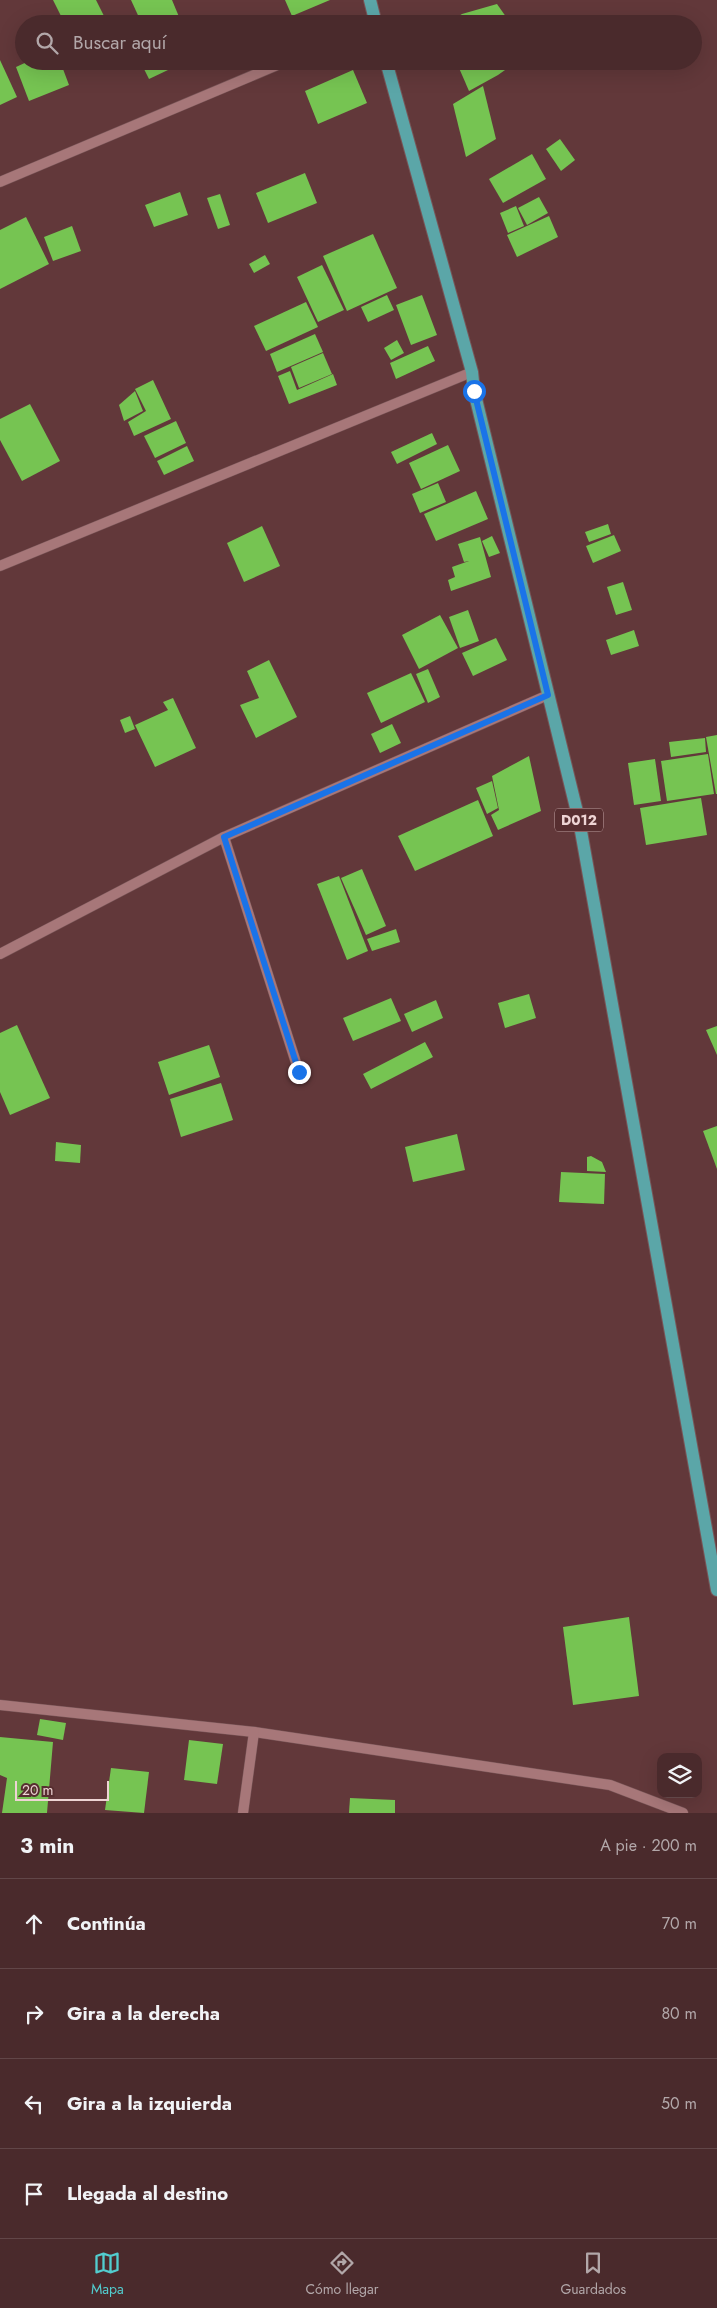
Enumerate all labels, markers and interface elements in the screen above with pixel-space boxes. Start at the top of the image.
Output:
search box [15,15,702,70]
icon: search [33,29,61,57]
text: Buscar aquí [73,29,167,56]
route start [463,380,486,403]
road number: D012 [555,808,603,832]
route end [288,1061,311,1084]
map controls [657,1753,702,1798]
button: layers [657,1753,702,1798]
scale bar [15,1778,109,1801]
text: 20 m [22,1780,54,1800]
text: 3 min [20,1831,74,1861]
text: A pie · 200 m [600,1834,697,1857]
icon: ahead [20,1910,48,1938]
text: Continúa [67,1910,146,1937]
text: 70 m [662,1912,697,1935]
icon: right [20,2000,48,2028]
text: Gira a la derecha [67,2000,220,2027]
text: 80 m [661,2002,697,2025]
icon: left [20,2090,48,2118]
text: Gira a la izquierda [67,2090,232,2117]
text: 50 m [661,2092,697,2115]
icon: arrive [20,2180,48,2208]
text: Llegada al destino [67,2180,228,2207]
tab: Mapa [91,2249,124,2299]
tab: Cómo llegar [305,2249,379,2299]
tab: Guardados [560,2249,626,2299]

